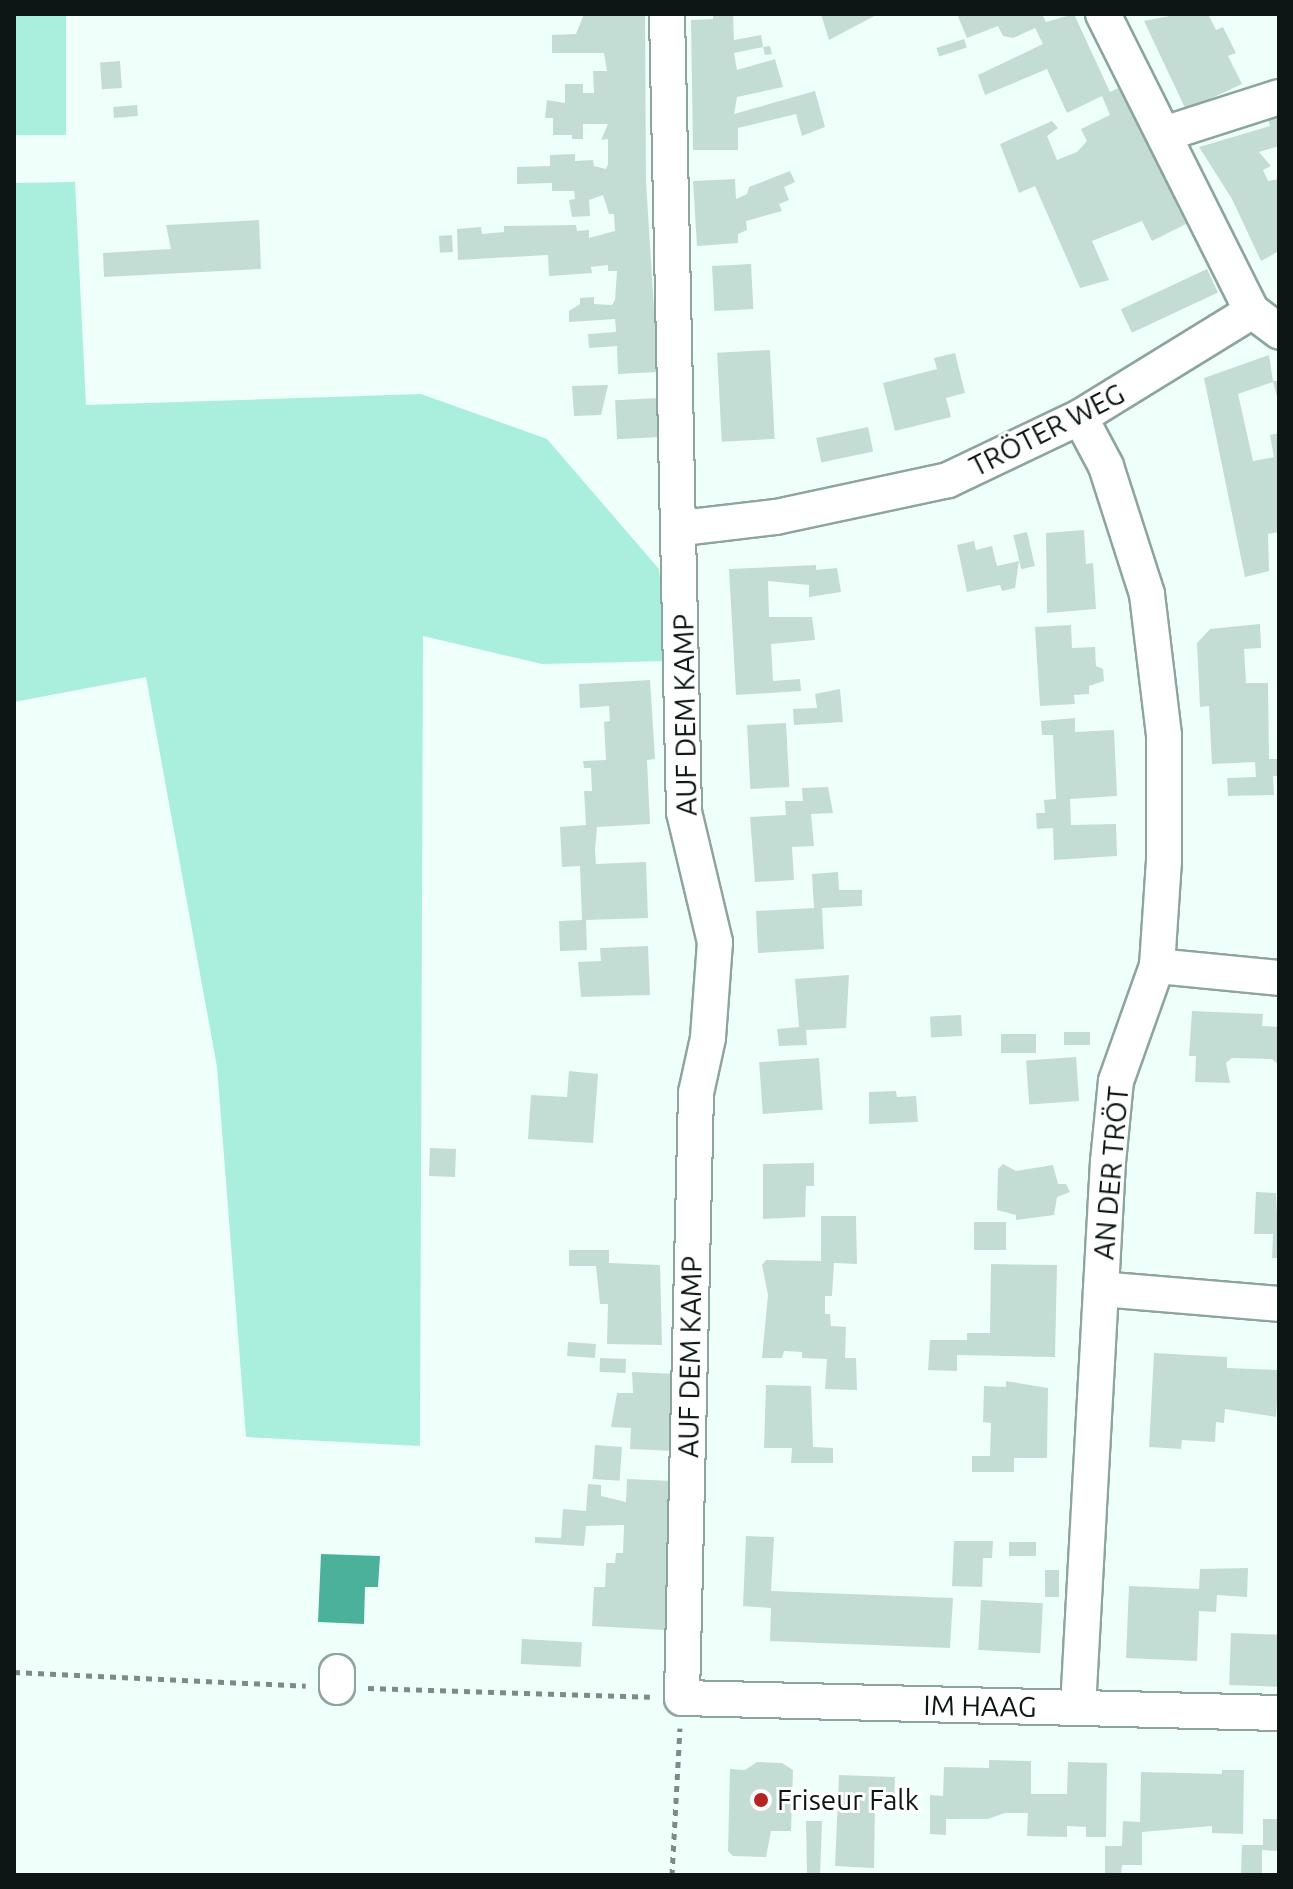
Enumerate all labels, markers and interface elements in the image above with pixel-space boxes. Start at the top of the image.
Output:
street label: TRÖTER WEG [964,377,1130,483]
street label: AUF DEM KAMP [666,614,704,816]
street label: AN DER TRÖT [1087,1085,1135,1261]
street label: AUF DEM KAMP [671,1256,709,1458]
street label: IM HAAG [923,1688,1037,1724]
place label: Friseur Falk [777,1783,919,1817]
marker: Friseur Falk [752,1791,770,1809]

